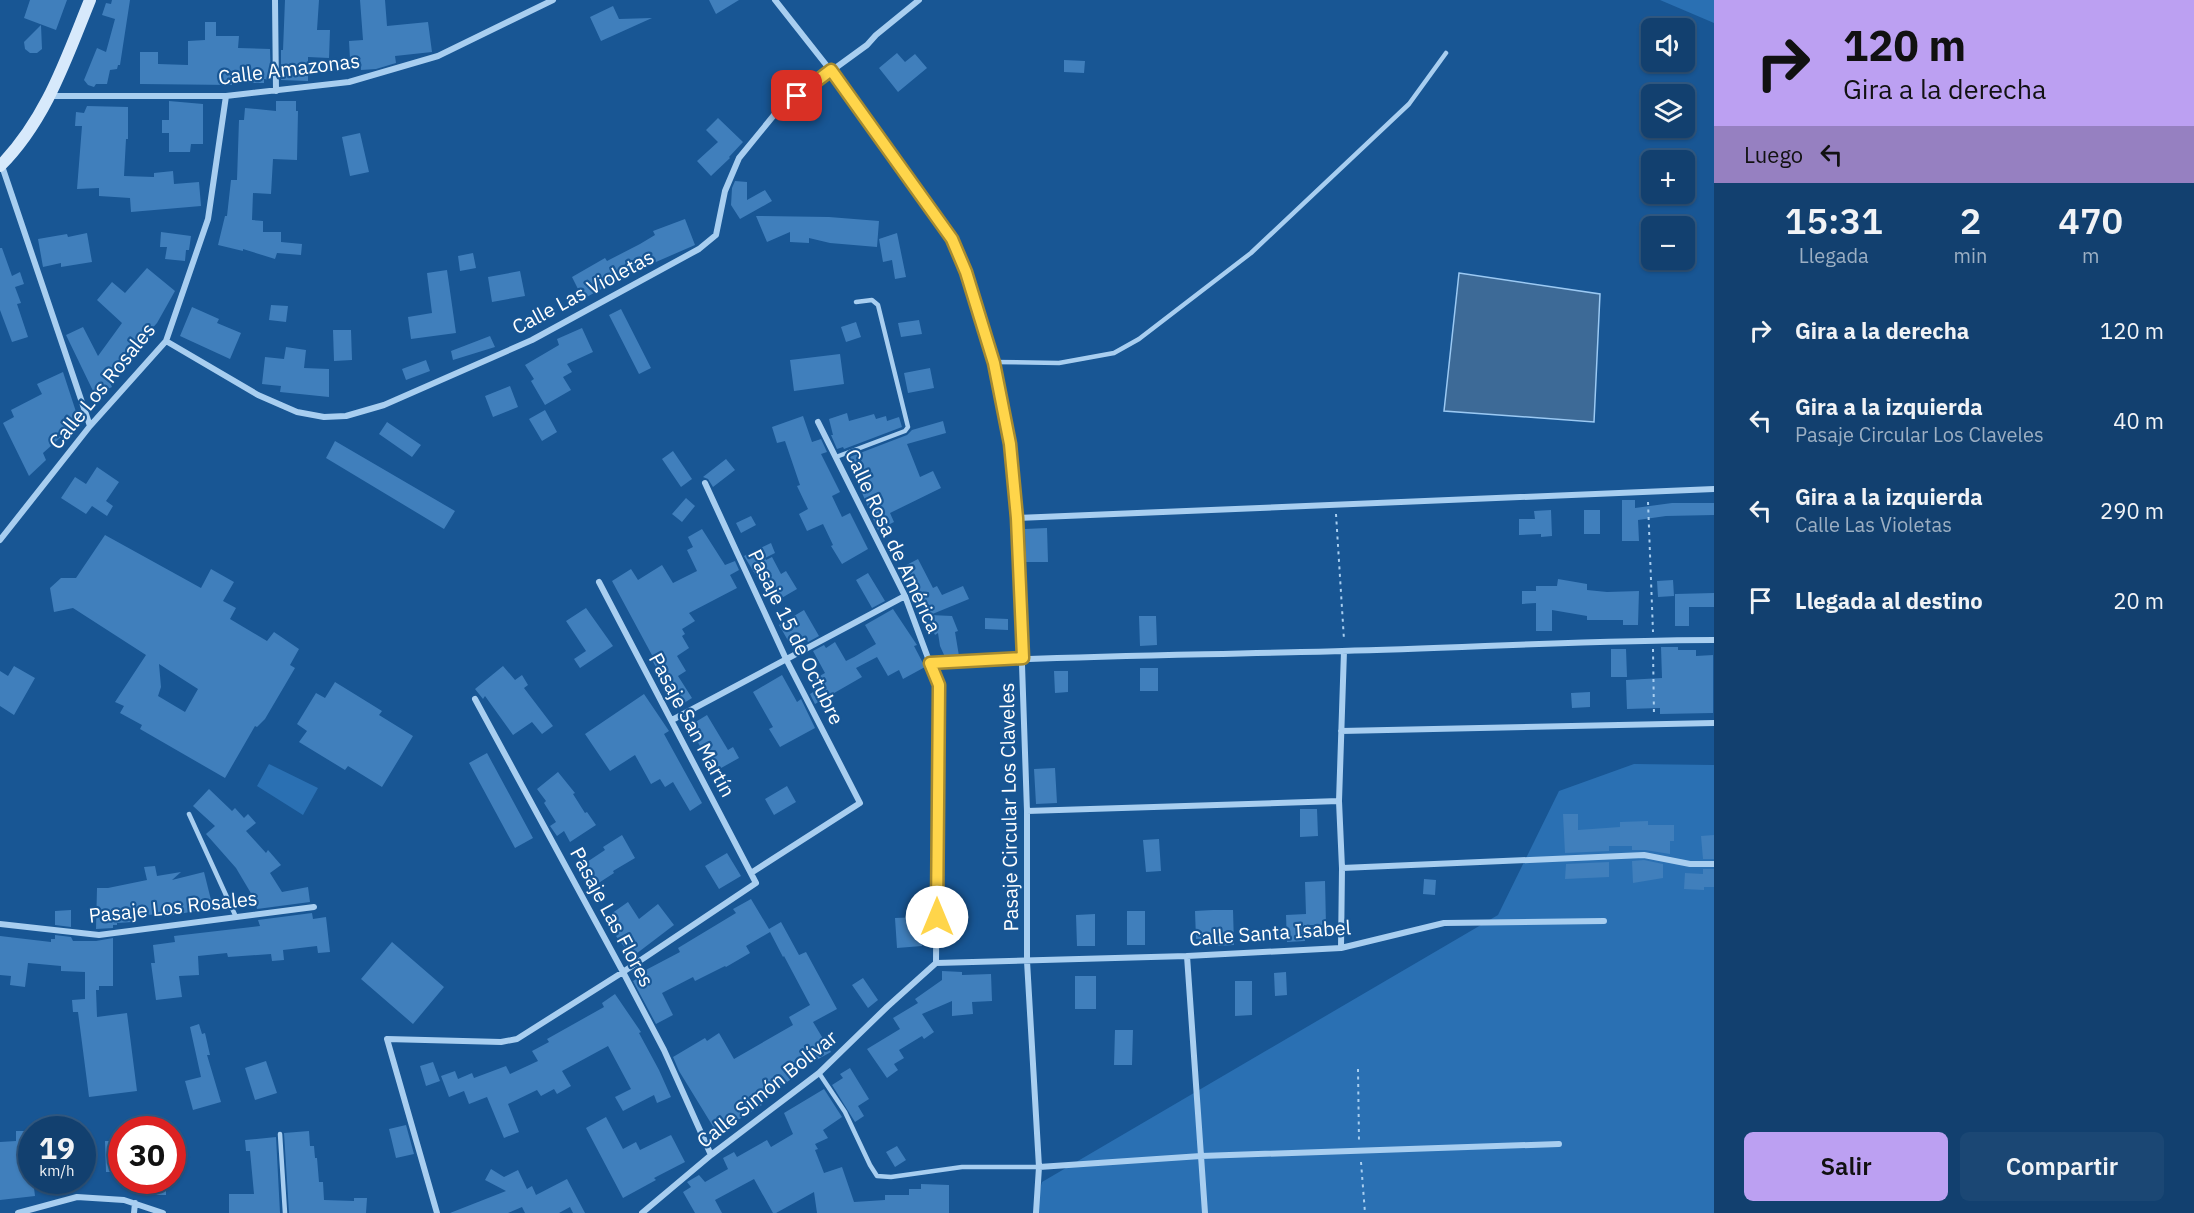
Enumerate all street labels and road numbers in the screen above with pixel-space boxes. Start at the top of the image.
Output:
street label: Calle Amazonas [217,46,361,91]
street label: Calle Las Violetas [507,243,658,340]
street label: Calle Los Rosales [42,317,161,455]
street label: Calle Rosa de América [839,444,948,637]
street label: Pasaje 15 de Octubre [742,545,851,729]
street label: Pasaje San Martín [643,648,742,802]
street label: Pasaje Circular Los Claveles [993,682,1024,932]
street label: Pasaje Las Flores [564,842,661,991]
street label: Pasaje Los Rosales [87,884,259,929]
street label: Calle Santa Isabel [1188,913,1352,952]
street label: Calle Simón Bolívar [691,1024,843,1154]

